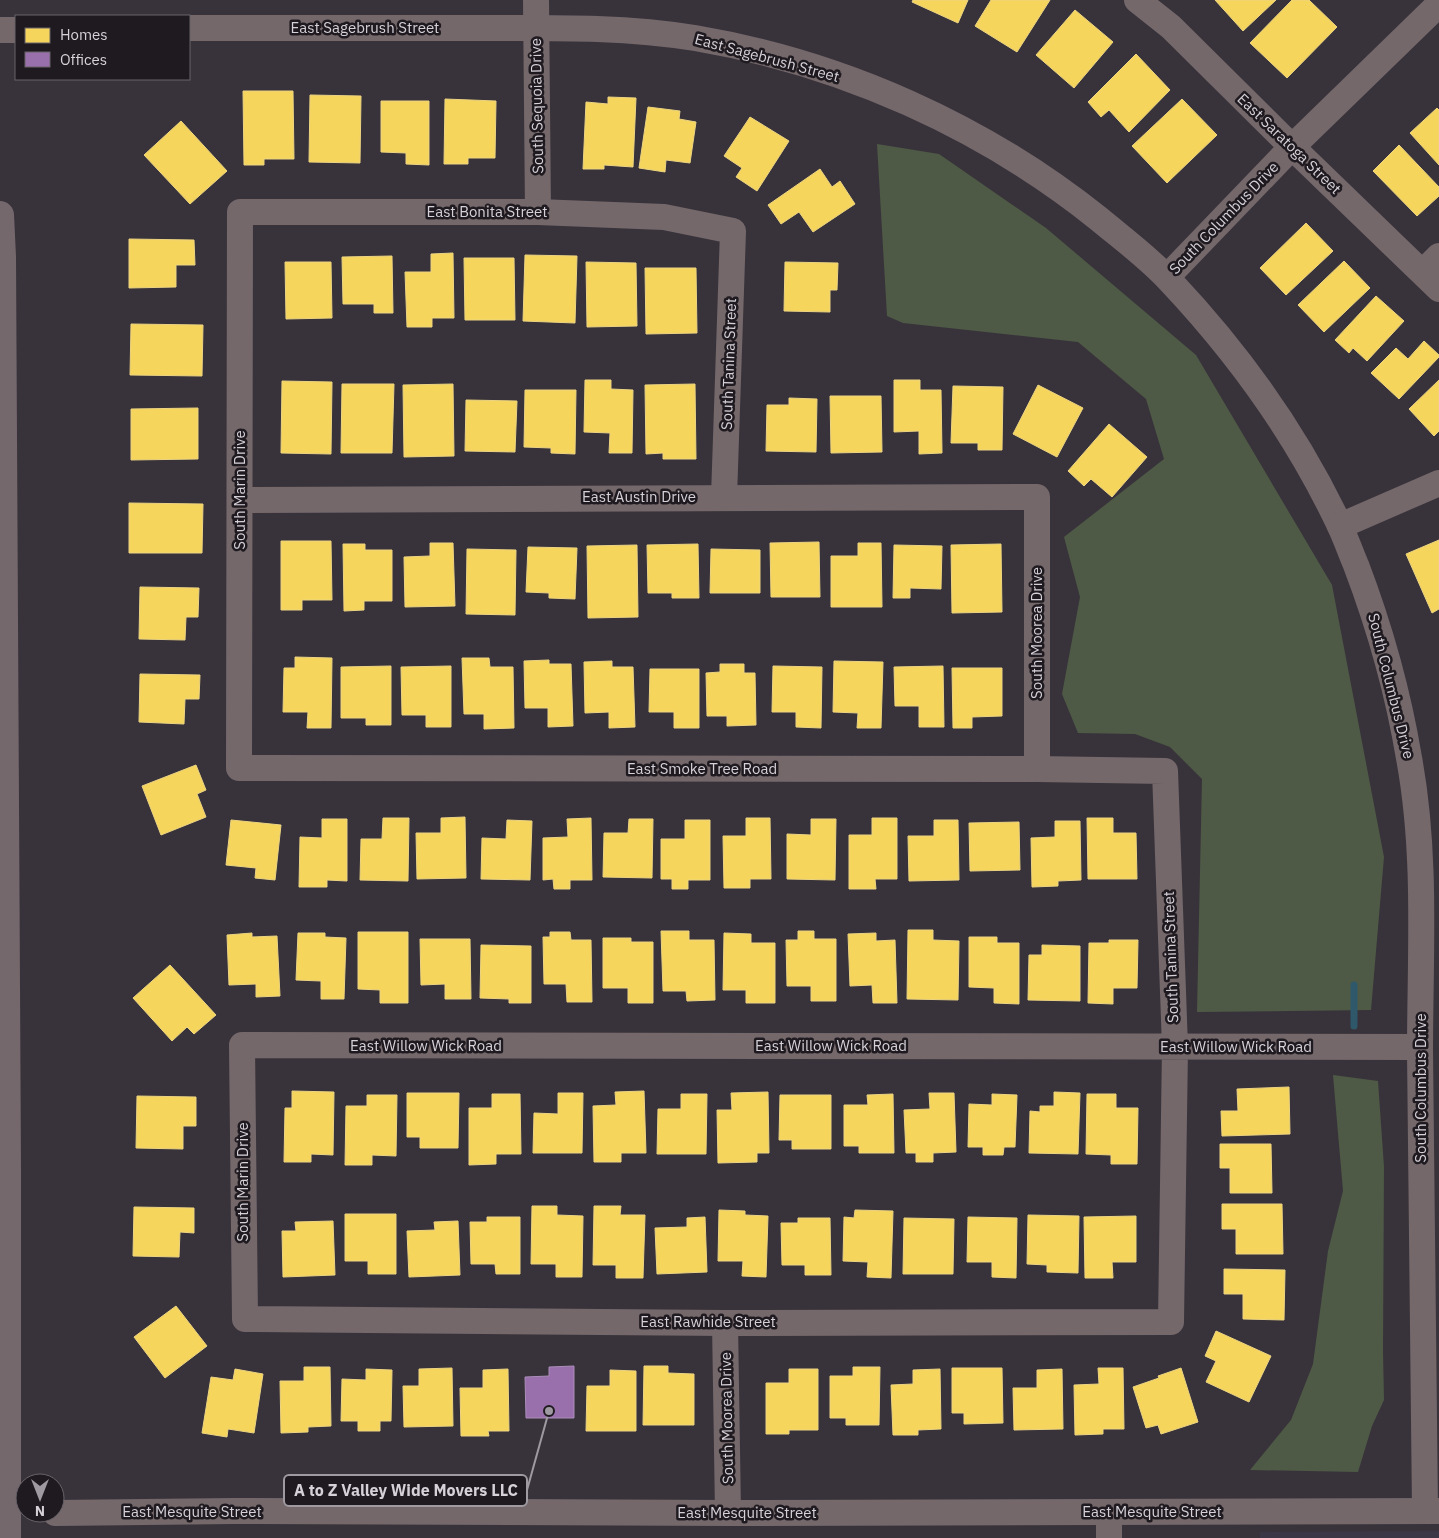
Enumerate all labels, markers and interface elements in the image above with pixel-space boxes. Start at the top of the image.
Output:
legend [15,15,190,80]
street label: East Sagebrush Street [291,18,439,37]
text: Homes [60,25,108,44]
street label: East Sagebrush Street [693,29,841,86]
street label: South Sequoia Drive [526,38,547,174]
text: Offices [60,50,107,69]
street label: East Saratoga Street [1233,89,1345,198]
street label: South Columbus Drive [1165,157,1282,278]
street label: East Bonita Street [426,202,548,221]
street label: South Tanina Street [717,298,740,430]
street label: South Marin Drive [230,430,249,550]
street label: East Austin Drive [582,487,696,506]
street label: South Moorea Drive [1027,567,1046,699]
street label: South Columbus Drive [1364,611,1419,761]
street label: East Smoke Tree Road [627,759,777,778]
street label: South Tanina Street [1159,891,1182,1023]
street label: South Columbus Drive [1411,1013,1430,1163]
street label: East Willow Wick Road [350,1036,502,1055]
street label: East Willow Wick Road [755,1036,907,1055]
street label: East Willow Wick Road [1160,1037,1312,1056]
street label: South Marin Drive [233,1122,252,1242]
street label: East Rawhide Street [640,1312,776,1331]
street label: South Moorea Drive [716,1352,737,1484]
north arrow [15,1473,65,1523]
callout: A to Z Valley Wide Movers LLC [284,1475,527,1506]
text: A to Z Valley Wide Movers LLC [294,1480,518,1500]
text: N [35,1502,45,1520]
street label: East Mesquite Street [122,1502,262,1521]
street label: East Mesquite Street [1082,1502,1222,1521]
street label: East Mesquite Street [677,1503,817,1522]

